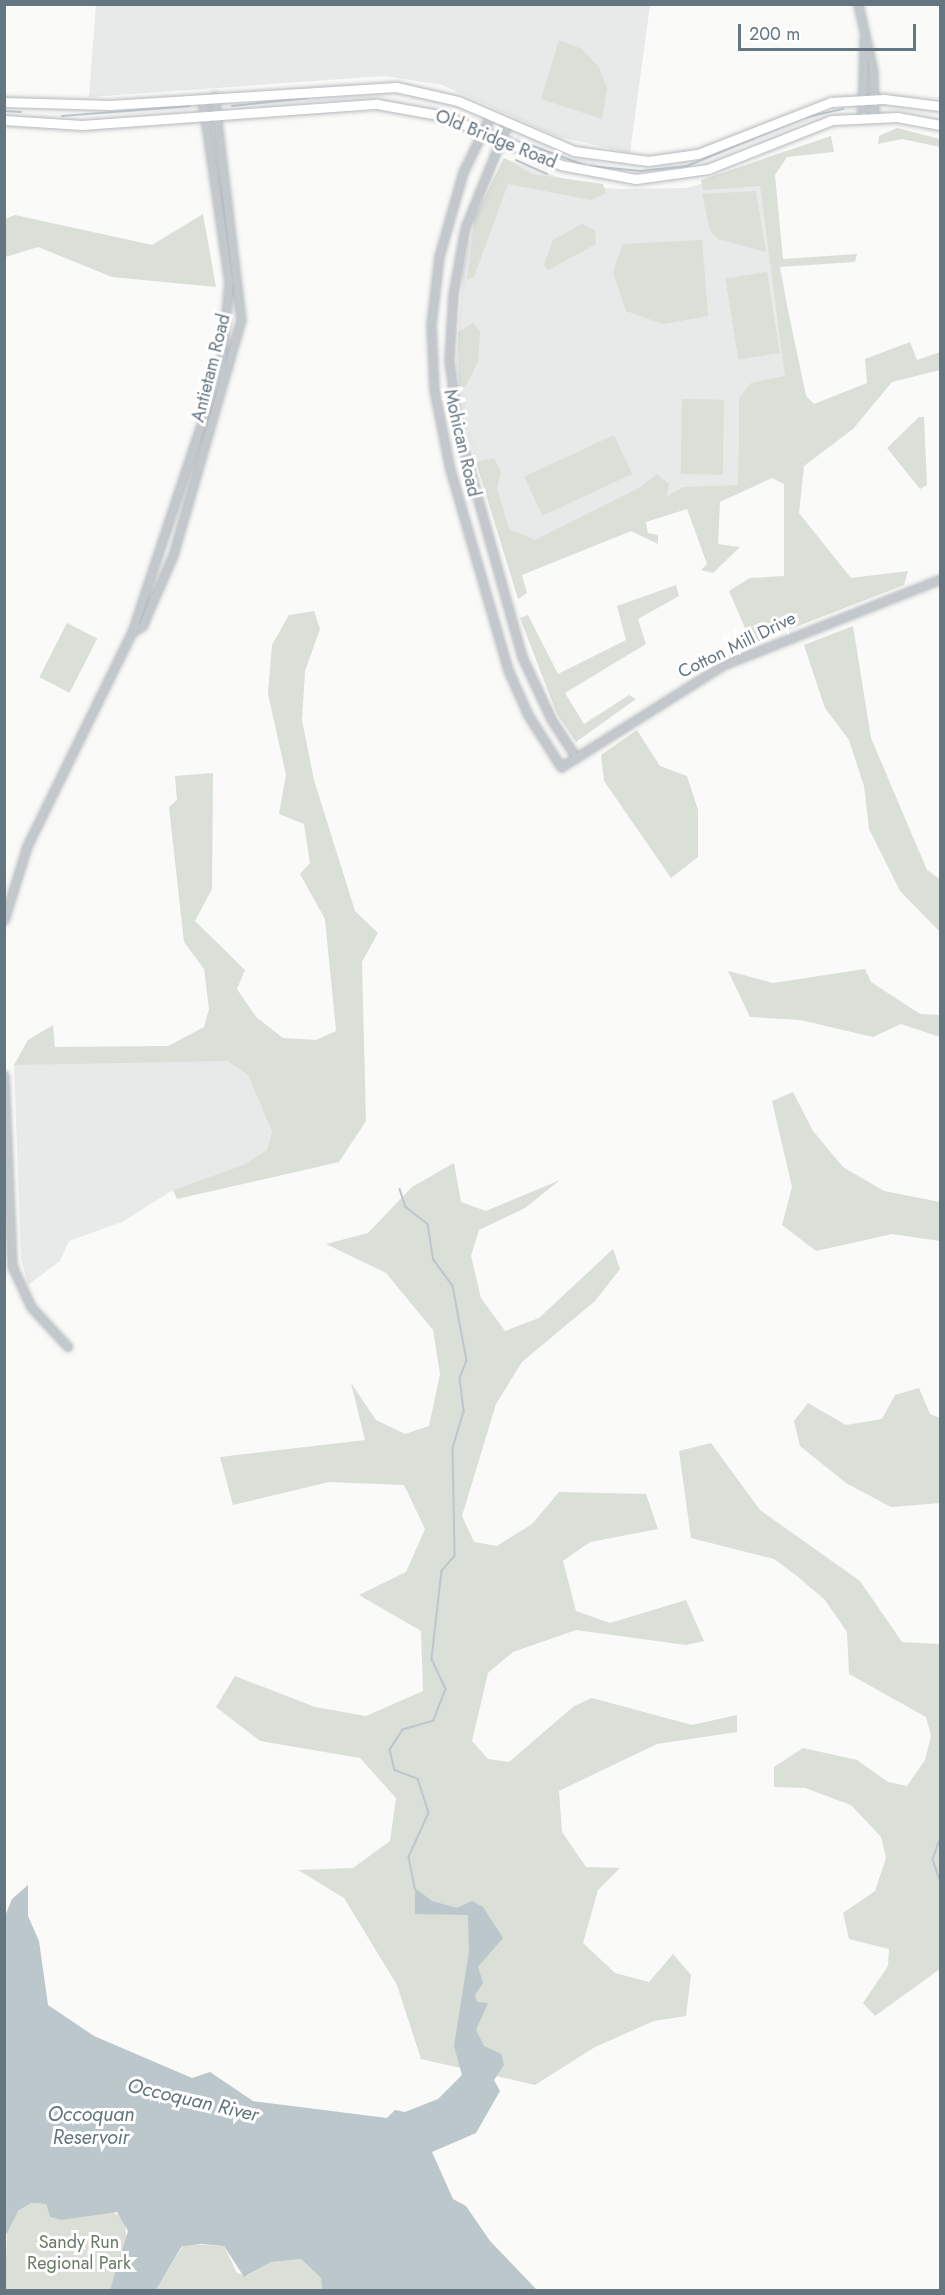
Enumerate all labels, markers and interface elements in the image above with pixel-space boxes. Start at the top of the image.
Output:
scale bar [741,12,920,50]
text: 200 m [749,21,800,47]
street label: Old Bridge Road [432,105,560,173]
street label: Antietam Road [187,312,235,424]
street label: Mohican Road [439,387,485,499]
street label: Cotton Mill Drive [675,607,799,683]
water label: Occoquan River [125,2073,261,2127]
water label: Occoquan Reservoir [48,2103,134,2150]
park label: Sandy Run Regional Park [27,2232,131,2274]

